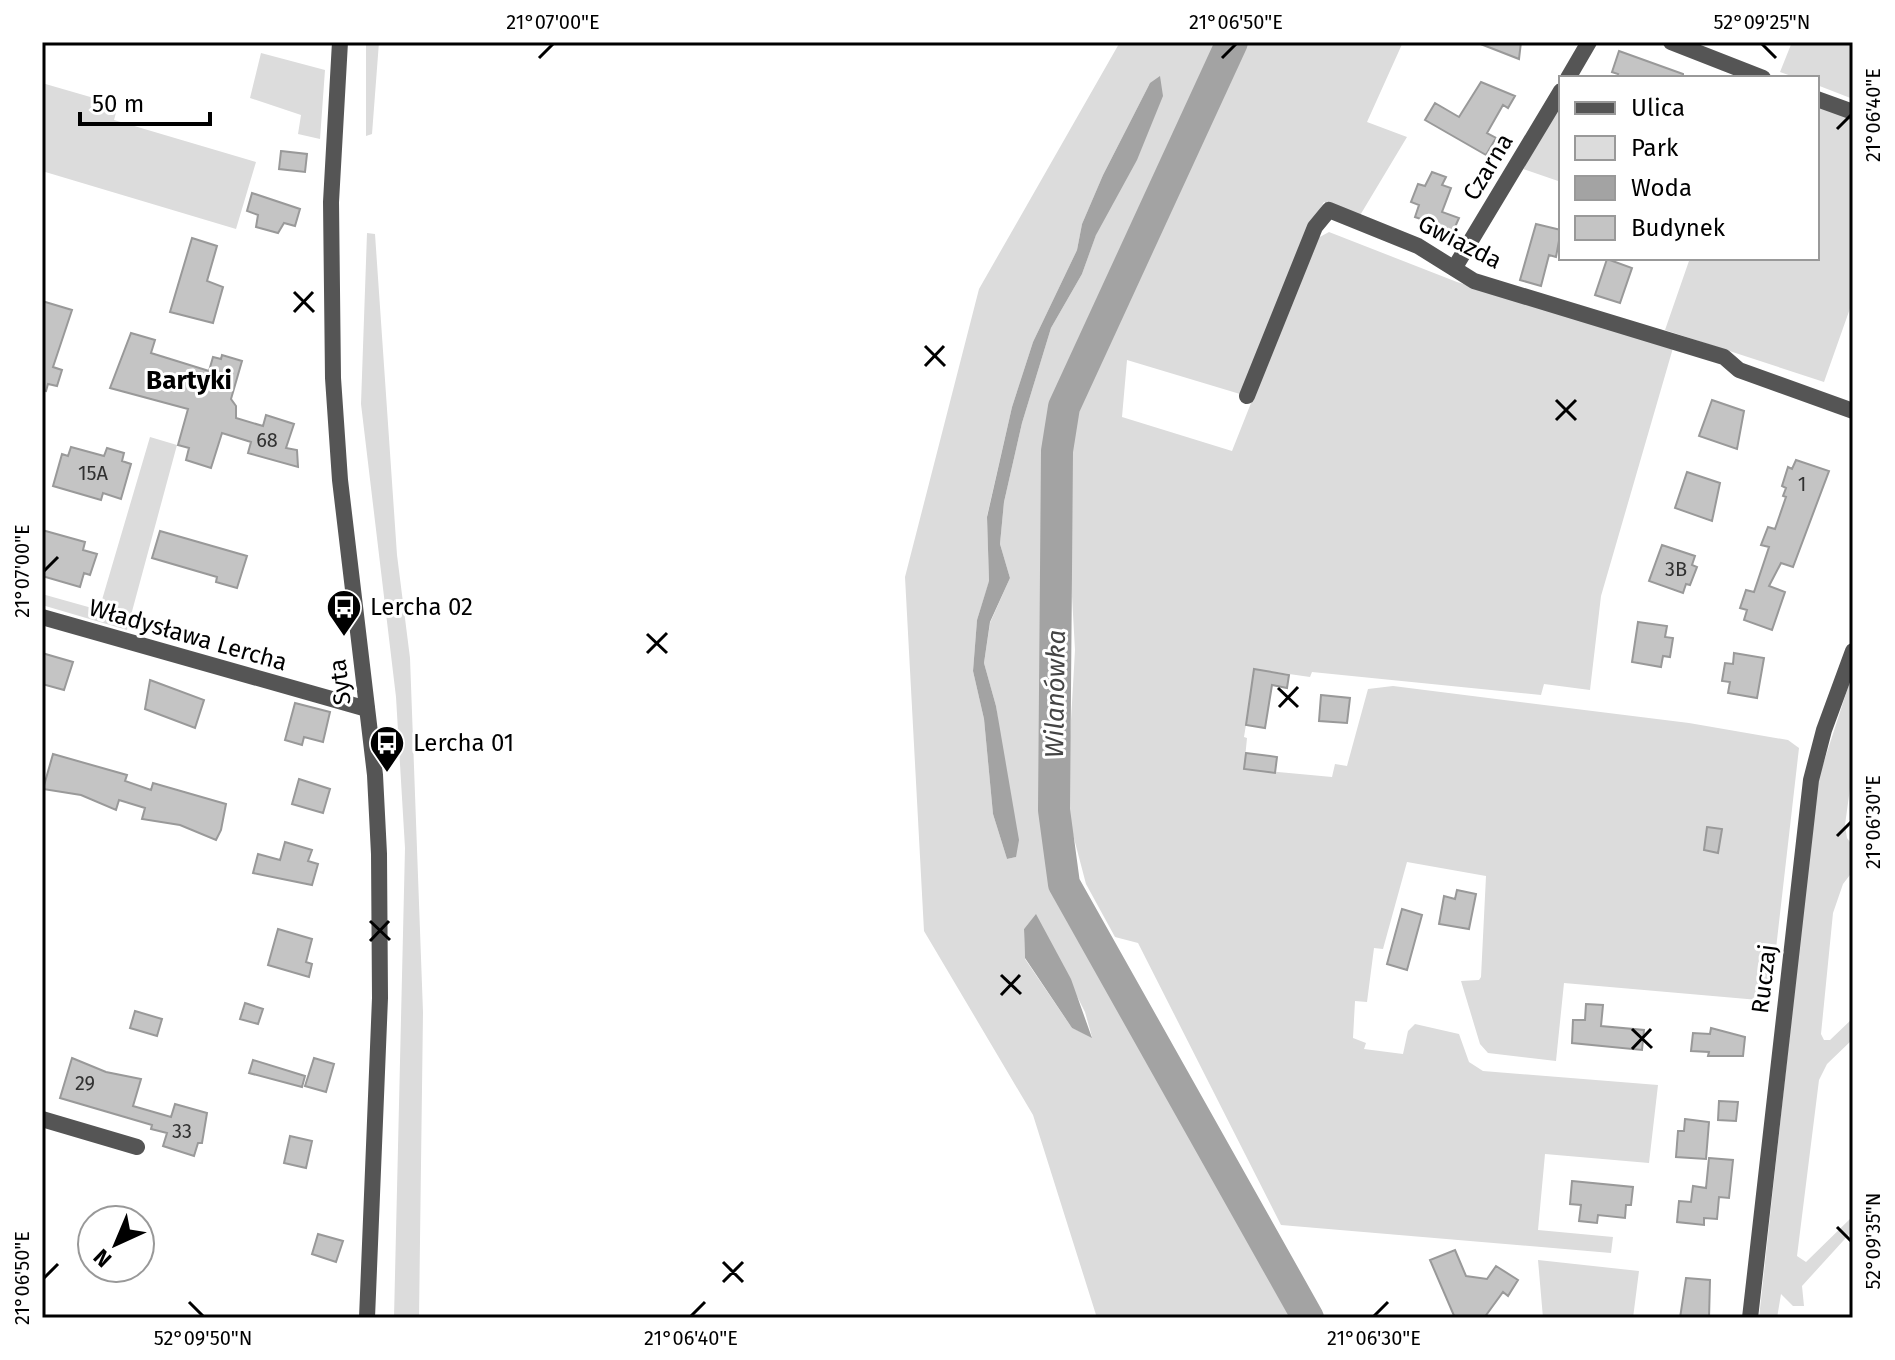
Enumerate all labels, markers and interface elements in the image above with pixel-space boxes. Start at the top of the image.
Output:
text: 21°07'00"E [506,10,600,34]
text: 21°06'50"E [1189,10,1283,34]
text: 52°09'25"N [1714,10,1810,34]
text: 21°06'40"E [1861,68,1885,162]
scale bar [80,76,210,126]
legend [1559,76,1819,260]
text: 50 m [92,90,144,118]
text: Ulica [1631,94,1685,122]
street label: Czarna [1457,129,1519,205]
text: Park [1631,134,1679,162]
text: Woda [1631,174,1692,202]
street label: Gwiazda [1414,209,1506,275]
text: Budynek [1631,214,1726,242]
district label: Bartyki [146,365,232,396]
house number: 68 [256,428,278,452]
house number: 15A [78,461,109,485]
house number: 1 [1798,472,1806,496]
text: 21°07'00"E [10,524,34,618]
house number: 3B [1665,557,1687,581]
bus stop icon: Lercha 02 [325,588,363,638]
street label: Władysława Lercha [86,593,290,677]
place label: Lercha 02 [370,593,473,621]
water label: Wilanówka [1039,630,1072,758]
street label: Syta [323,657,357,707]
bus stop icon: Lercha 01 [368,724,406,774]
place label: Lercha 01 [413,729,514,757]
text: 21°06'30"E [1861,775,1885,869]
street label: Ruczaj [1746,943,1782,1015]
house number: 29 [75,1071,95,1095]
house number: 33 [172,1119,192,1143]
text: 52°09'35"N [1861,1192,1885,1290]
north arrow [76,1204,156,1284]
text: 21°06'50"E [10,1231,34,1325]
text: N [88,1243,117,1273]
text: 52°09'50"N [154,1326,252,1350]
text: 21°06'40"E [644,1326,738,1350]
text: 21°06'30"E [1327,1326,1421,1350]

